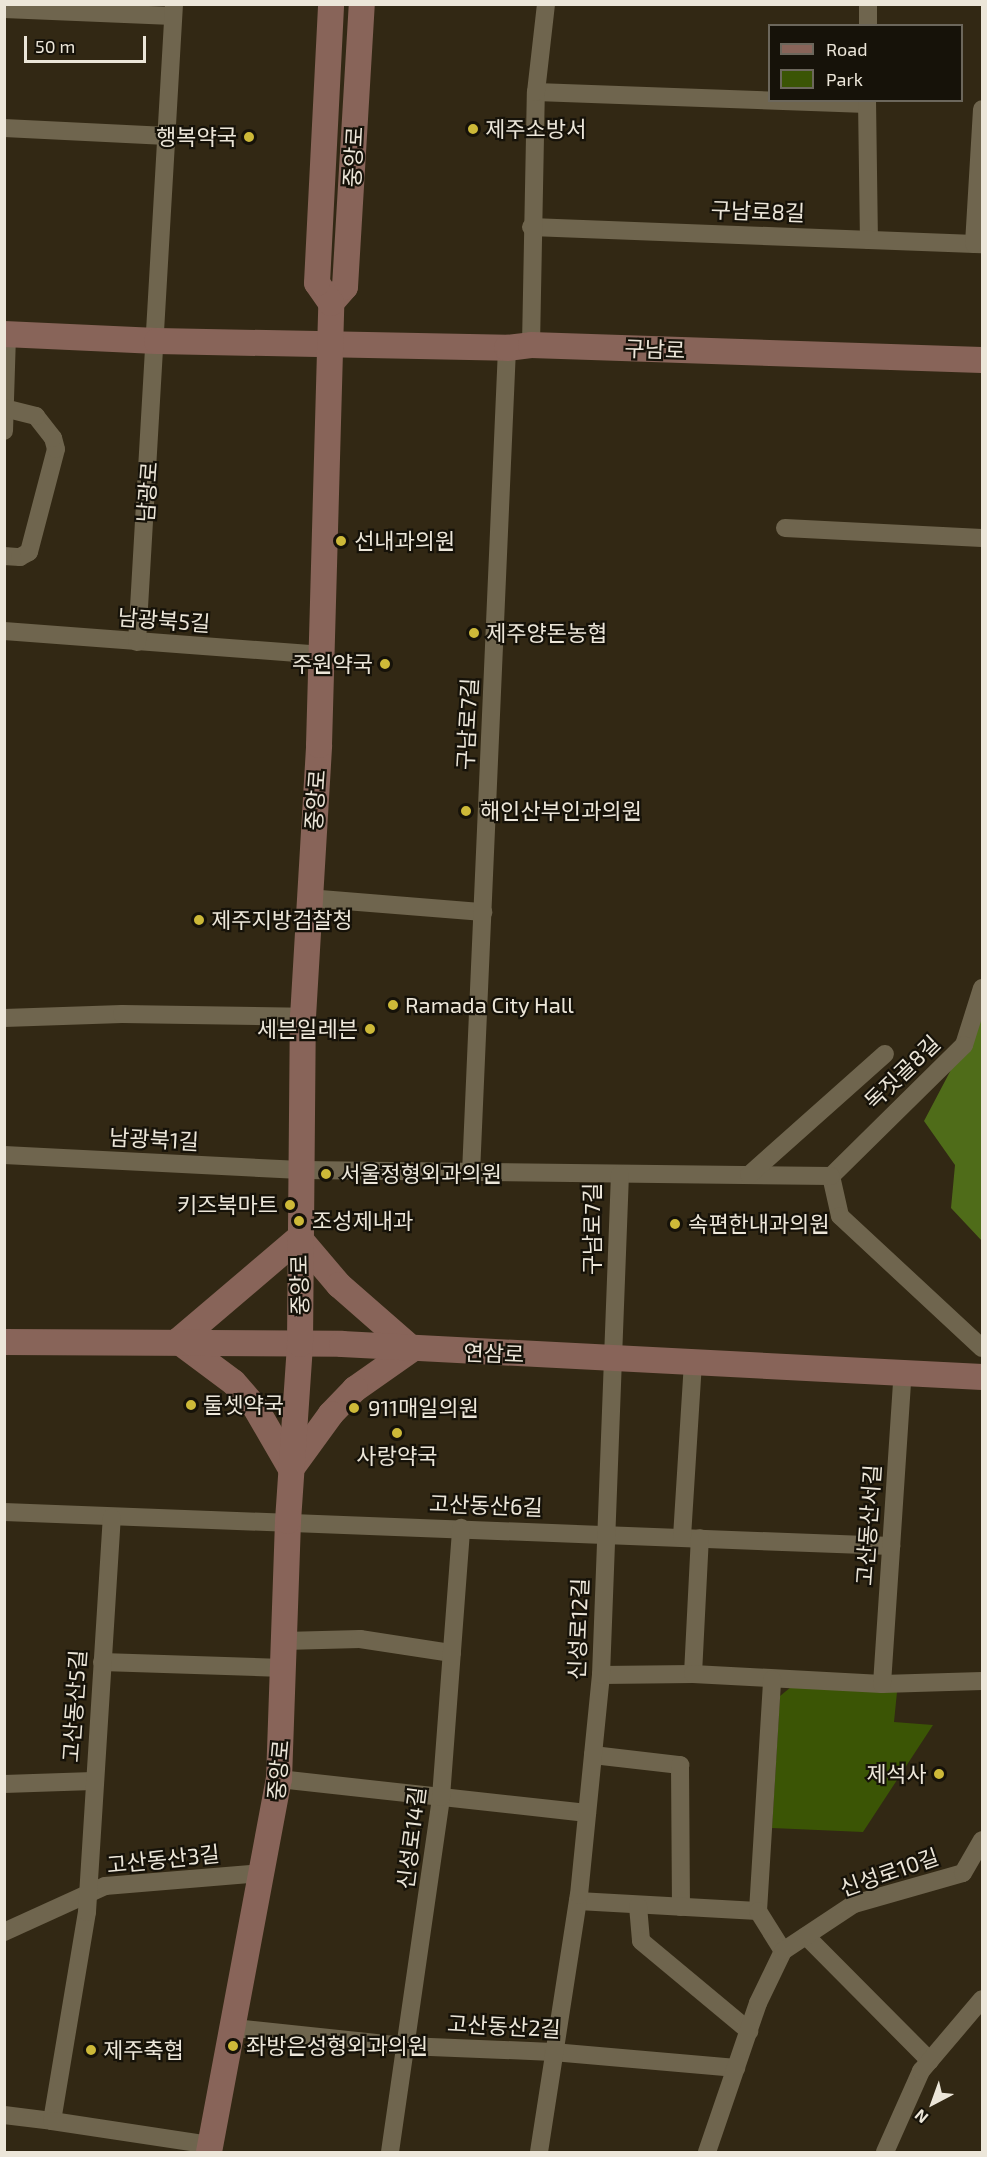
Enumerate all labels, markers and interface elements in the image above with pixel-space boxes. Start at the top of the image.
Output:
scale bar [27,24,148,62]
legend [768,24,963,102]
text: 50 m [35,35,75,57]
text: Road [826,38,867,60]
text: Park [826,68,863,90]
place label: 제주소방서 [485,116,586,142]
marker: 제주소방서 [466,122,480,136]
place label: 행복약국 [156,124,237,150]
street label: 중앙로 [338,126,368,188]
marker: 행복약국 [242,130,256,144]
street label: 구남로8길 [710,196,806,226]
street label: 구남로 [624,335,686,363]
street label: 남광로 [132,461,162,523]
place label: 선내과의원 [354,528,455,554]
marker: 선내과의원 [332,532,350,550]
street label: 남광북5길 [117,604,211,636]
place label: 제주양돈농협 [486,620,607,646]
marker: 제주양돈농협 [467,626,481,640]
place label: 주원약국 [292,651,373,677]
marker: 주원약국 [378,657,392,671]
street label: 구남로7길 [451,677,483,771]
street label: 중앙로 [300,769,330,831]
place label: 해인산부인과의원 [480,798,642,824]
marker: 해인산부인과의원 [457,802,475,820]
place label: 제주지방검찰청 [211,907,353,933]
marker: 제주지방검찰청 [192,913,206,927]
place label: Ramada City Hall [405,992,574,1018]
marker: Ramada City Hall [386,998,400,1012]
place label: 세븐일레븐 [257,1016,358,1042]
marker: 세븐일레븐 [363,1022,377,1036]
street label: 독짓골8길 [859,1030,945,1114]
street label: 남광북1길 [109,1123,199,1155]
place label: 서울정형외과의원 [340,1161,502,1187]
marker: 서울정형외과의원 [317,1165,335,1183]
street label: 구남로7길 [579,1183,605,1275]
place label: 키즈북마트 [177,1192,278,1218]
marker: 키즈북마트 [283,1198,297,1212]
place label: 조성제내과 [312,1208,413,1234]
place label: 속편한내과의원 [688,1211,830,1237]
marker: 조성제내과 [290,1212,308,1230]
marker: 속편한내과의원 [666,1215,684,1233]
street label: 중앙로 [285,1254,313,1316]
street label: 연삼로 [463,1339,525,1367]
place label: 둘셋약국 [203,1392,284,1418]
place label: 911매일의원 [368,1395,479,1421]
marker: 둘셋약국 [184,1398,198,1412]
marker: 911매일의원 [345,1399,363,1417]
marker: 사랑약국 [390,1426,404,1440]
place label: 사랑약국 [357,1443,437,1469]
street label: 고산동산서길 [851,1464,885,1586]
street label: 고산동산6길 [429,1490,543,1520]
street label: 신성로12길 [563,1578,593,1680]
street label: 고산동산5길 [57,1649,91,1763]
street label: 중앙로 [262,1739,294,1801]
place label: 제석사 [866,1761,927,1787]
marker: 제석사 [932,1767,946,1781]
street label: 신성로14길 [392,1785,430,1891]
street label: 고산동산3길 [105,1840,221,1878]
street label: 신성로10길 [836,1843,942,1901]
street label: 고산동산2길 [447,2010,561,2042]
place label: 좌방은성형외과의원 [246,2033,428,2059]
place label: 제주축협 [103,2037,184,2063]
marker: 좌방은성형외과의원 [224,2037,242,2055]
marker: 제주축협 [84,2043,98,2057]
north arrow [903,2073,963,2133]
text: N [910,2106,931,2128]

